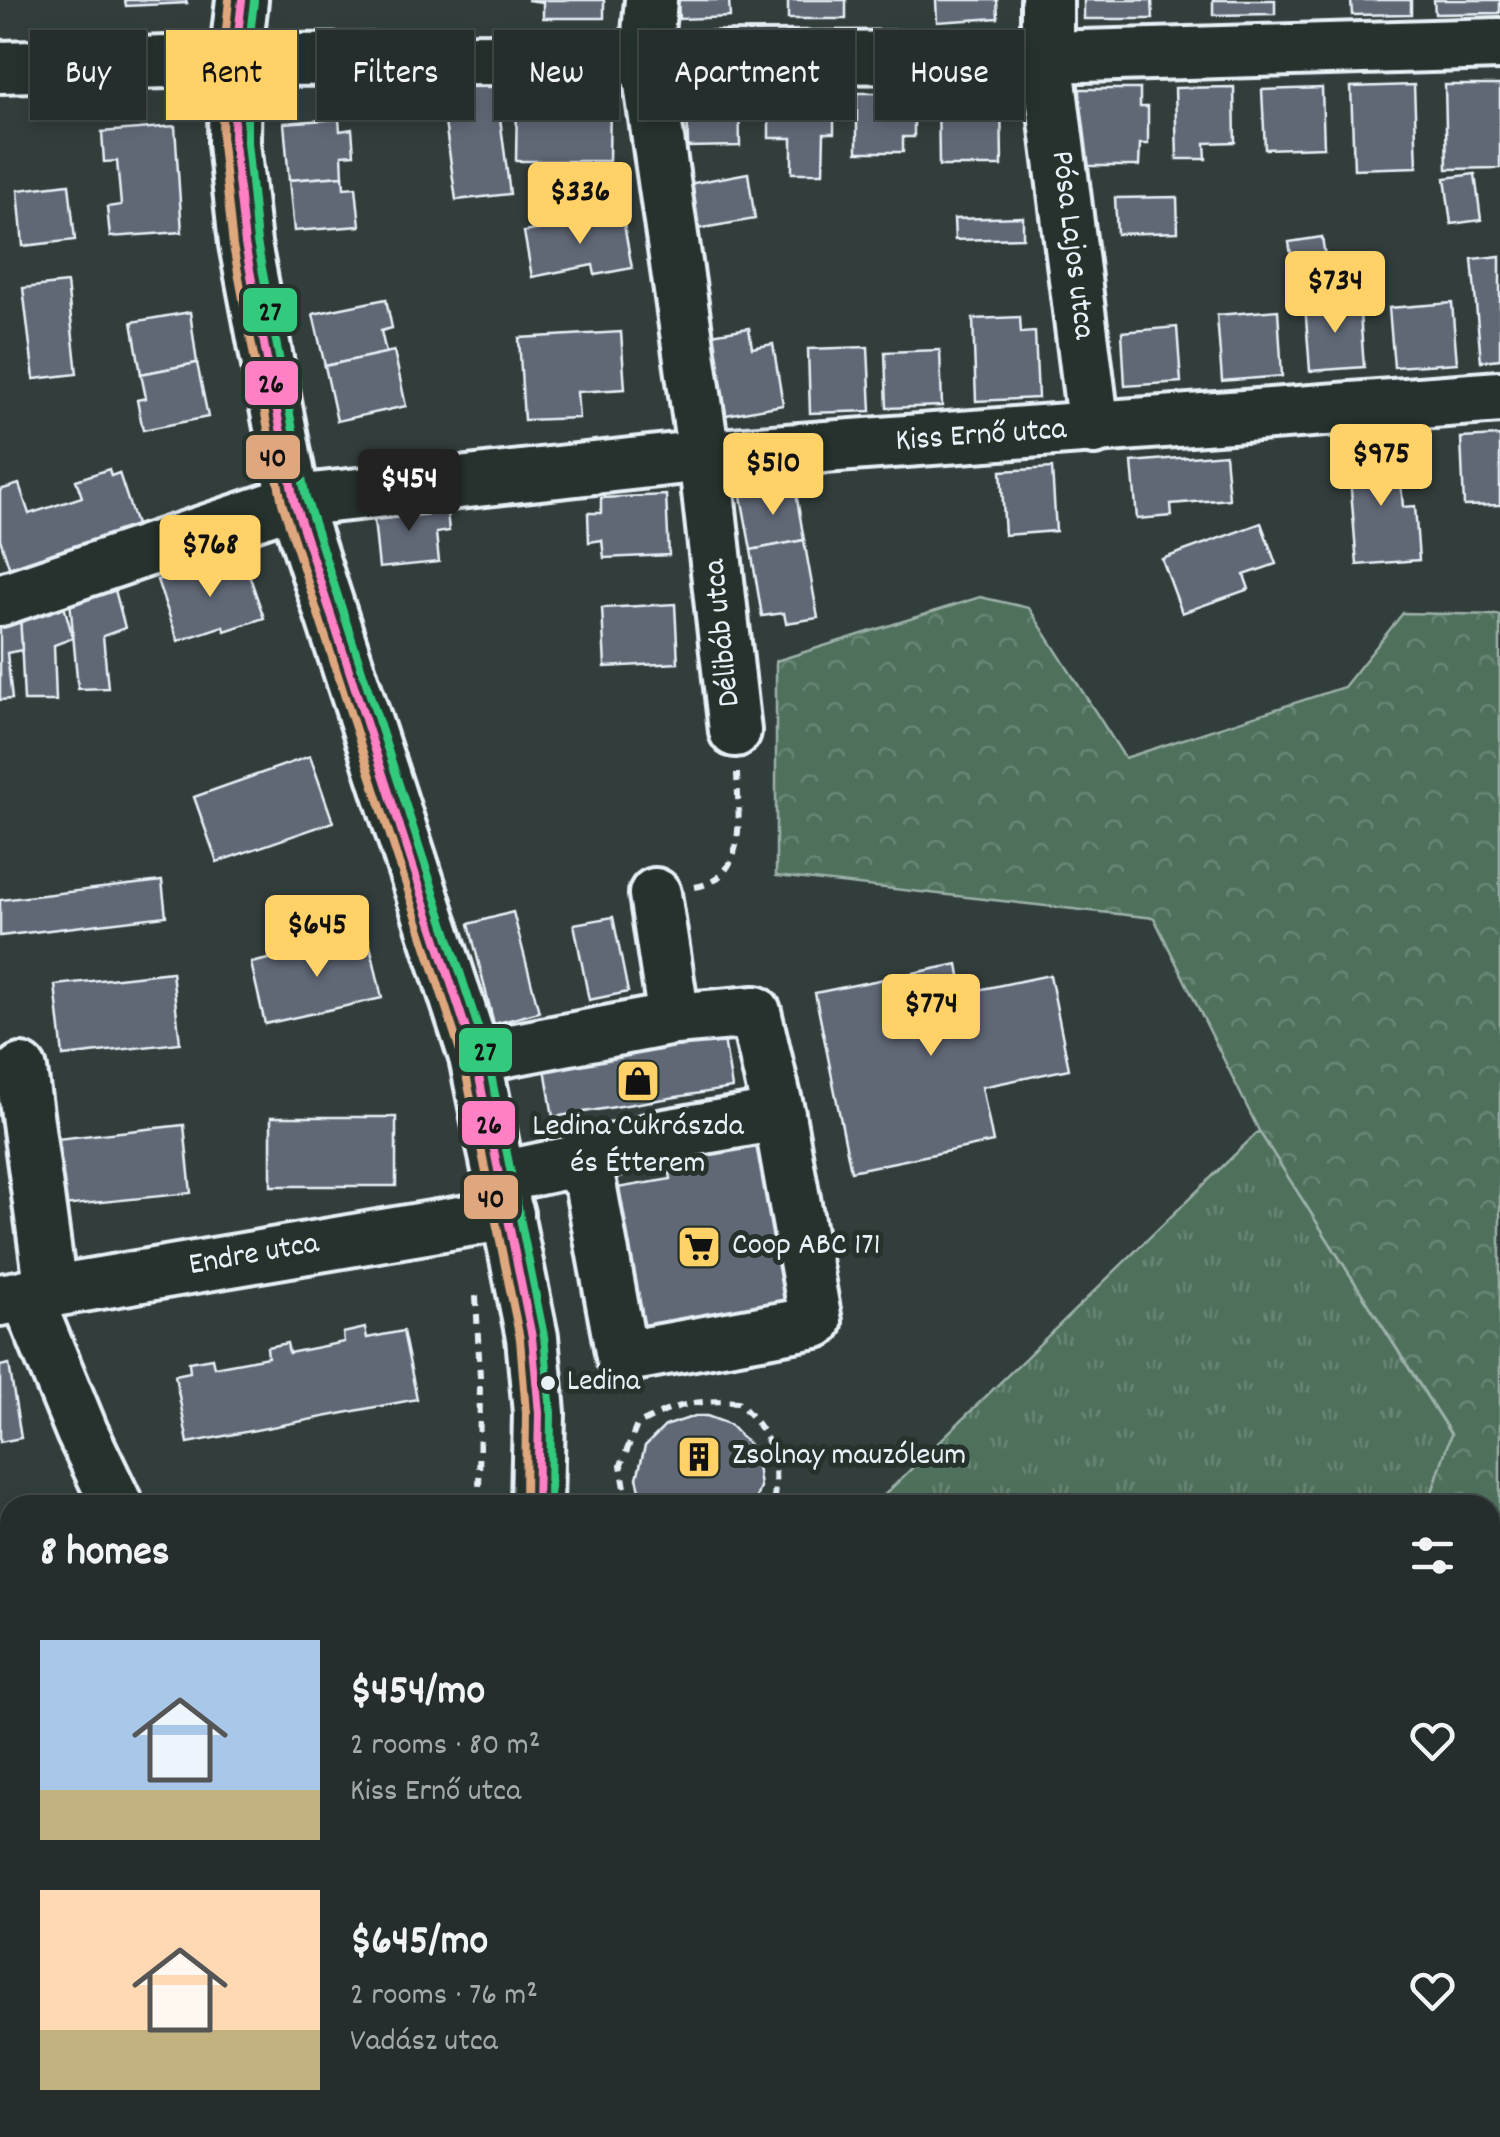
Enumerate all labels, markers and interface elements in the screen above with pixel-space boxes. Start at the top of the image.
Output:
chip: Buy [30,30,146,120]
chip: Rent [166,30,297,120]
chip: Filters [317,30,474,120]
chip: New [494,30,619,120]
chip: Apartment [639,30,855,120]
chip: House [875,30,1024,120]
street label: Pósa Lajos utca [1037,148,1106,343]
pin: $336 [521,162,639,247]
text: $336 [550,171,610,217]
pin: $734 [1276,251,1394,336]
text: $734 [1307,260,1363,306]
line badge: 27 [241,286,299,334]
text: 27 [259,295,282,335]
line badge: 26 [243,359,300,407]
text: 26 [258,367,284,407]
street label: Kiss Ernő utca [894,408,1069,466]
pin: $975 [1322,424,1440,509]
line badge: 40 [244,433,302,481]
pin: $510 [714,433,832,518]
text: $975 [1352,433,1410,479]
text: 40 [260,441,286,481]
text: $510 [745,442,801,488]
pin: $454 [350,449,468,534]
text: $454 [380,458,438,504]
pin: $768 [151,515,269,600]
text: $768 [182,524,239,570]
street label: Délibáb utca [693,556,755,709]
pin: $645 [258,895,376,980]
text: $645 [287,904,347,950]
pin: $774 [872,974,990,1059]
text: $774 [904,983,958,1029]
line badge: 27 [457,1026,514,1074]
text: 27 [474,1035,497,1075]
shop icon: Ledina Cukrászda és Étterem [615,1058,661,1104]
line badge: 26 [460,1099,517,1147]
place label: Ledina Cukrászda és Étterem [532,1105,745,1188]
text: 26 [476,1108,502,1148]
line badge: 40 [462,1173,520,1221]
text: 40 [478,1182,504,1222]
street label: Endre utca [185,1222,324,1290]
supermarket icon: Coop ABC 171 [676,1224,722,1270]
place label: Coop ABC 171 [732,1224,880,1270]
place label: Ledina [567,1362,641,1405]
marker: Ledina [538,1373,558,1393]
building icon: Zsolnay mauzóleum [676,1434,722,1480]
place label: Zsolnay mauzóleum [732,1434,966,1480]
text: 8 homes [40,1525,169,1585]
icon: filters [1405,1528,1460,1583]
text: $454/mo [350,1664,485,1724]
icon: home [120,1680,240,1800]
icon: heart [1405,1713,1460,1768]
text: 2 rooms · 80 m² [350,1724,540,1770]
text: Kiss Ernő utca [350,1770,521,1816]
text: $645/mo [350,1914,488,1974]
icon: home [120,1930,240,2050]
icon: heart [1405,1963,1460,2018]
text: 2 rooms · 76 m² [350,1974,538,2020]
text: Vadász utca [350,2020,498,2066]

